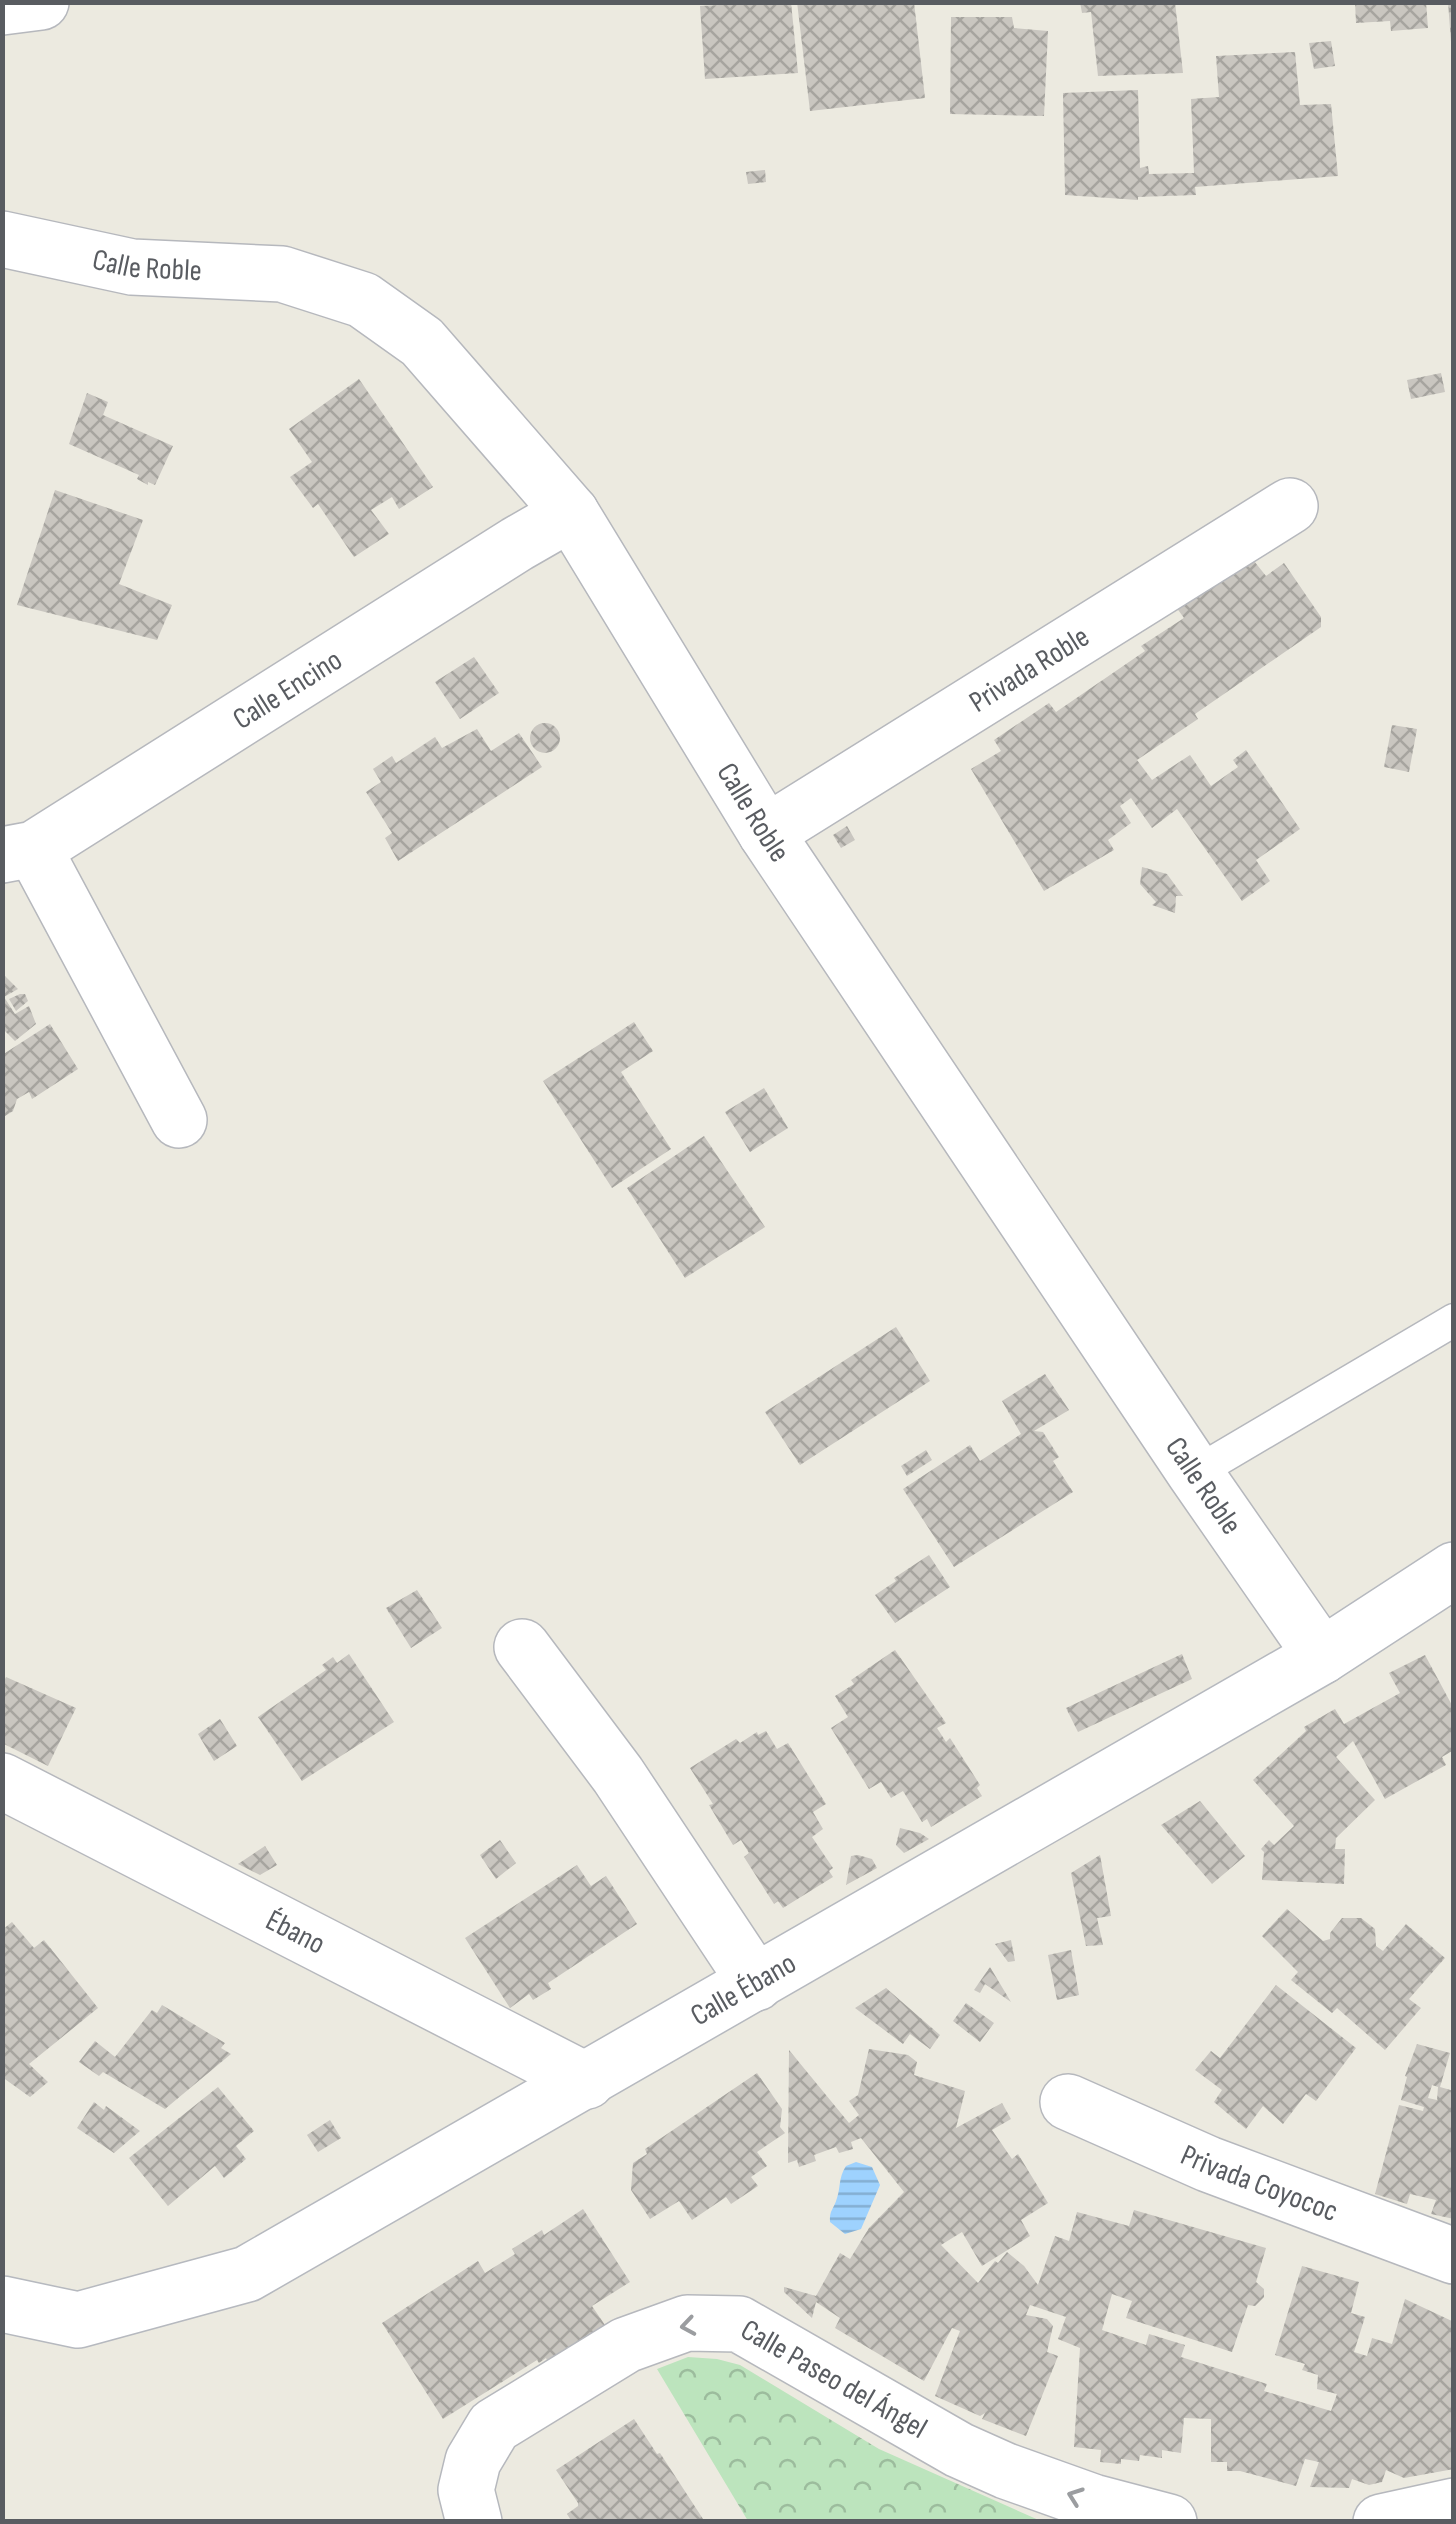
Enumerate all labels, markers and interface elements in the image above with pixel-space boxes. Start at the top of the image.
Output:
street label: Calle Roble [89,242,203,289]
street label: Privada Roble [963,619,1096,721]
street label: Calle Encino [227,642,349,738]
street label: Calle Roble [709,757,797,869]
street label: Calle Roble [1157,1431,1249,1541]
street label: Ébano [260,1902,331,1963]
street label: Calle Ébano [685,1945,803,2034]
street label: Privada Coyococ [1175,2137,1343,2230]
street label: Calle Paseo del Ángel [734,2312,933,2447]
one-way arrow [680,2315,696,2336]
one-way arrow [1068,2487,1085,2508]

